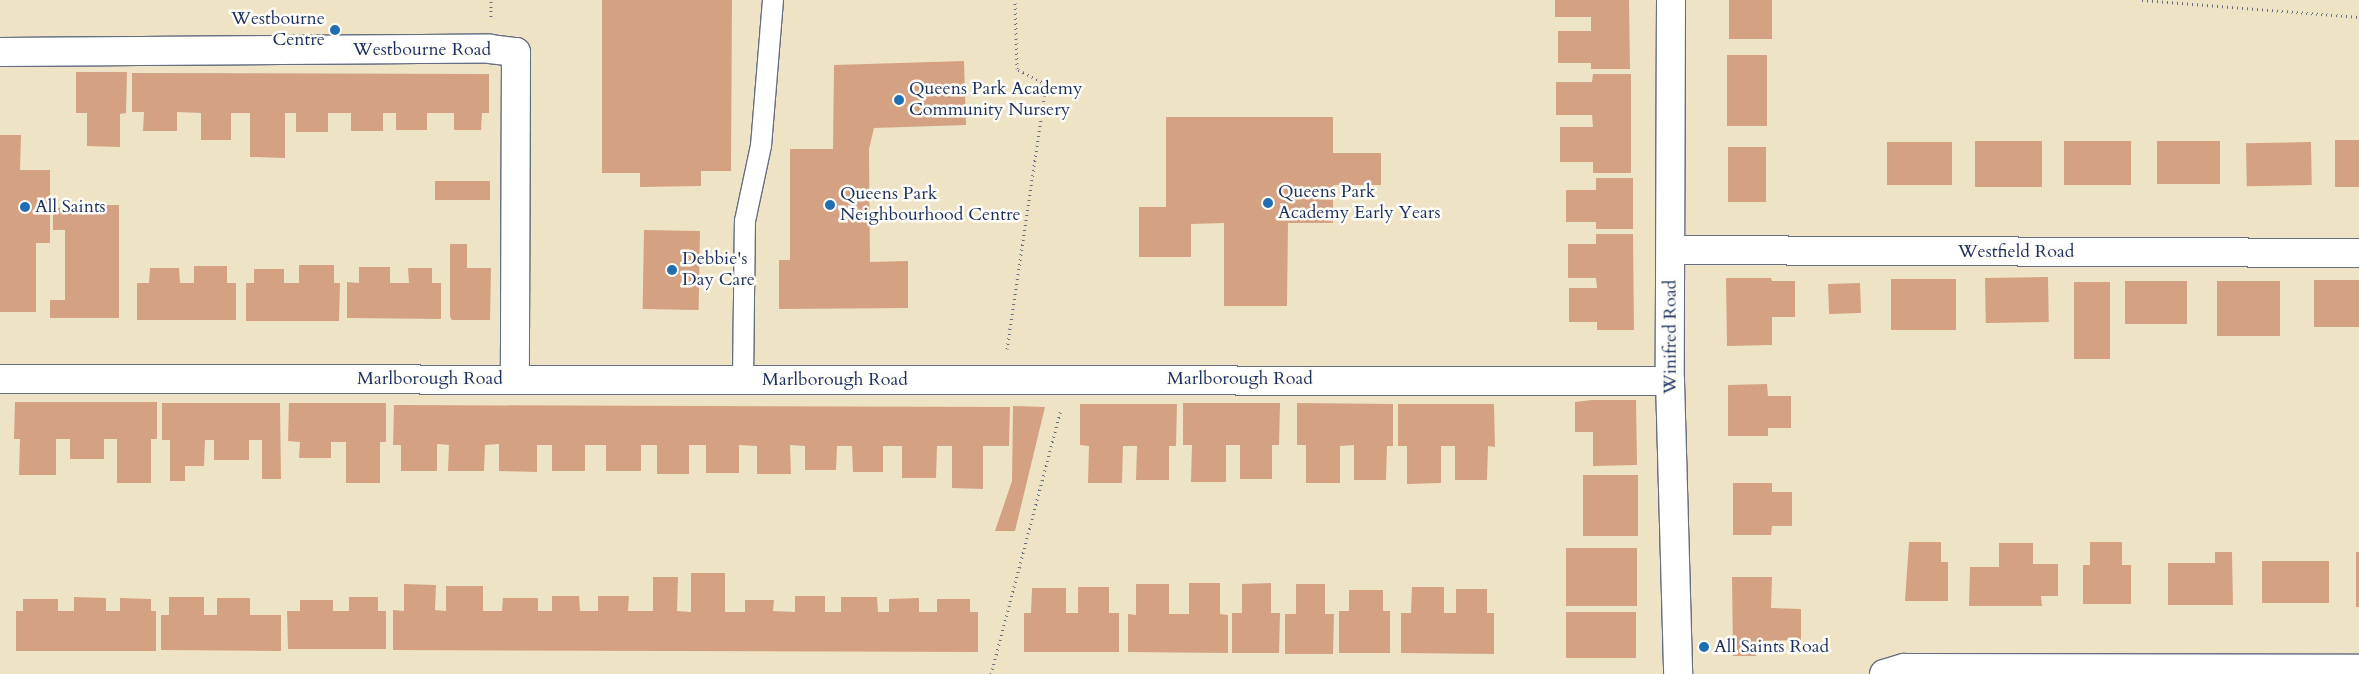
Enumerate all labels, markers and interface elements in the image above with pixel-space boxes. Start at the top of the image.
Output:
place label: Westbourne Centre [231,9,325,52]
marker: Westbourne Centre [329,24,341,36]
street label: Westbourne Road [353,39,491,61]
place label: Queens Park Academy Community Nursery [909,79,1083,122]
marker: Queens Park Academy Community Nursery [893,94,905,106]
place label: Queens Park Academy Early Years [1278,182,1440,224]
place label: Queens Park Neighbourhood Centre [840,184,1021,226]
place label: All Saints [35,196,106,218]
marker: Queens Park Academy Early Years [1262,197,1274,209]
marker: Queens Park Neighbourhood Centre [824,199,836,211]
marker: All Saints [19,201,31,213]
street label: Westfield Road [1958,241,2074,263]
place label: Debbie's Day Care [682,249,755,292]
marker: Debbie's Day Care [666,264,678,276]
street label: Winifred Road [1660,280,1682,394]
street label: Marlborough Road [357,368,503,390]
street label: Marlborough Road [1167,368,1313,390]
street label: Marlborough Road [762,369,908,391]
place label: All Saints Road [1714,636,1829,658]
marker: All Saints Road [1698,641,1710,653]

